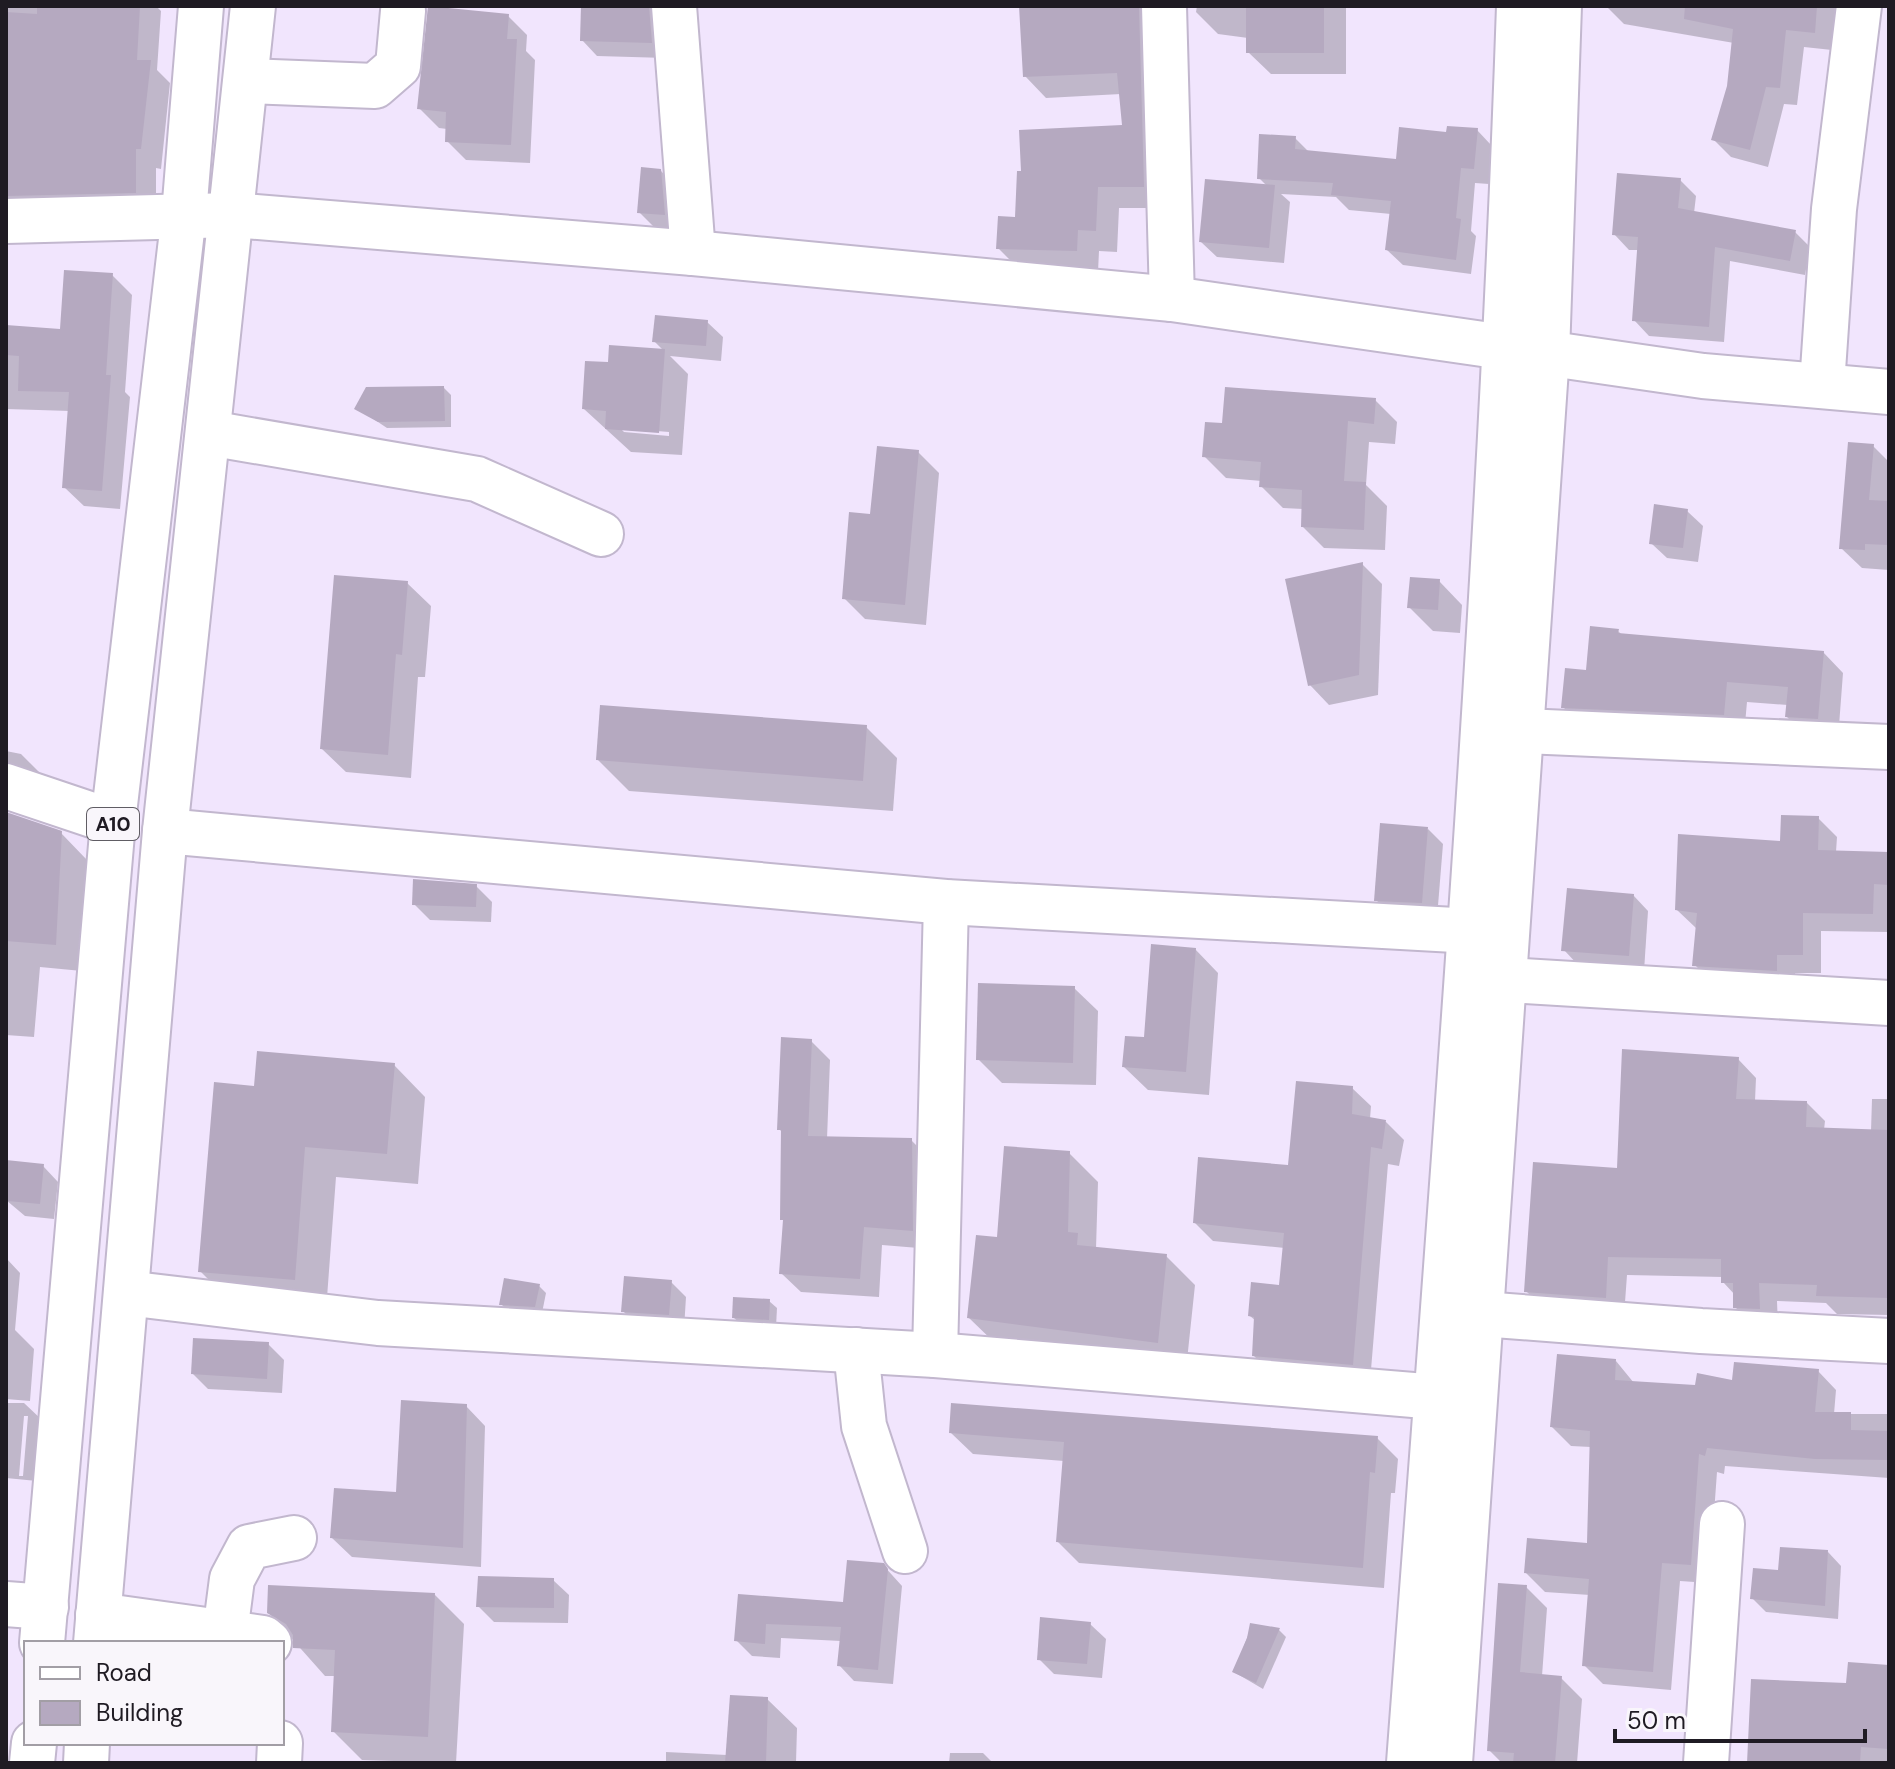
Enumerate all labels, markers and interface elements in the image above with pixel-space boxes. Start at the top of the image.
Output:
road number: A10 [87,808,139,840]
legend [24,1641,284,1745]
text: Road [96,1657,152,1688]
scale bar [1615,1693,1865,1743]
text: Building [96,1697,183,1728]
text: 50 m [1627,1705,1686,1736]

